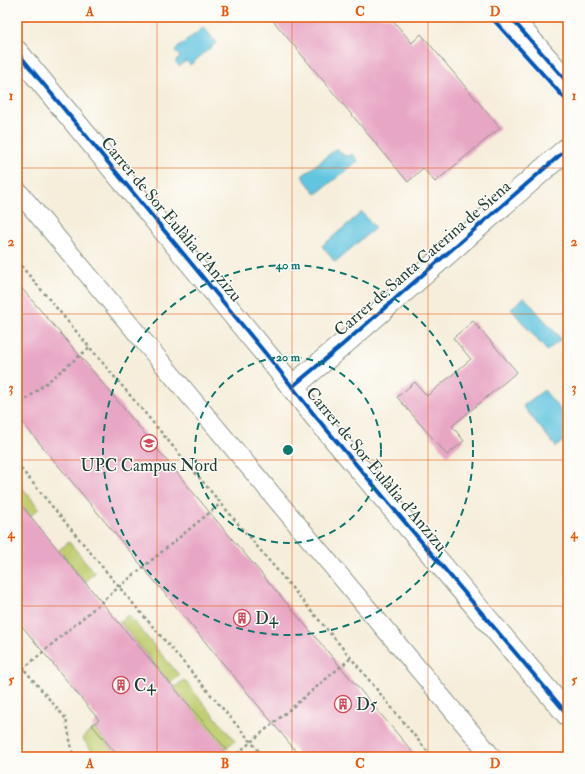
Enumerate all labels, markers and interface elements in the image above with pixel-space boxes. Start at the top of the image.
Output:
text: A [85,4,95,20]
text: B [221,4,229,20]
text: C [355,4,365,20]
text: D [490,4,501,20]
text: 1 [9,88,14,104]
text: 1 [572,88,577,104]
street label: Carrer de Sor Eulàlia d'Anzizu [96,133,247,306]
street label: Carrer de Santa Caterina de Siena [330,175,516,341]
text: 2 [8,234,15,250]
text: 2 [571,234,578,250]
text: 40 m [275,258,301,273]
text: 20 m [276,350,301,365]
text: 3 [9,380,14,396]
text: 3 [572,380,577,396]
street label: Carrer de Sor Eulàlia d'Anzizu [301,383,452,556]
school or university icon: UPC Campus Nord [139,433,159,453]
centre of rings [281,443,295,457]
place label: UPC Campus Nord [80,455,218,477]
text: 4 [6,526,15,542]
text: 4 [569,526,578,542]
building icon: D4 [232,608,252,628]
place label: D4 [255,608,279,629]
text: 5 [8,672,14,688]
text: 5 [571,672,577,688]
building icon: C4 [111,675,131,695]
place label: C4 [134,675,156,696]
building icon: D5 [333,694,353,714]
place label: D5 [356,694,378,715]
text: A [85,756,95,772]
text: B [221,756,229,772]
text: C [355,756,365,772]
text: D [490,756,501,772]

